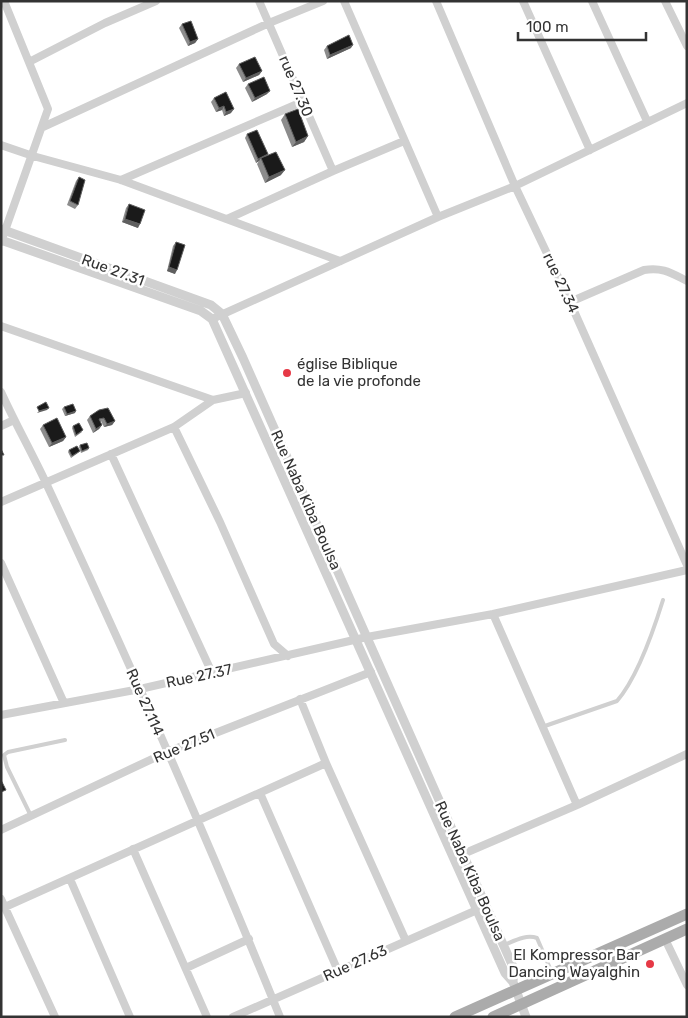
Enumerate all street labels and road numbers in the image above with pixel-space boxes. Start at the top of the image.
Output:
street label: rue 27.30 [275,53,317,119]
street label: Rue 27.31 [79,250,147,290]
street label: rue 27.34 [539,250,583,316]
street label: Rue Naba Kiba Boulsa [267,427,345,573]
street label: Rue 27.37 [164,660,234,692]
street label: Rue 27.114 [122,666,168,738]
street label: Rue 27.51 [150,725,218,767]
street label: Rue Naba Kiba Boulsa [431,798,509,944]
street label: Rue 27.63 [320,941,390,985]

